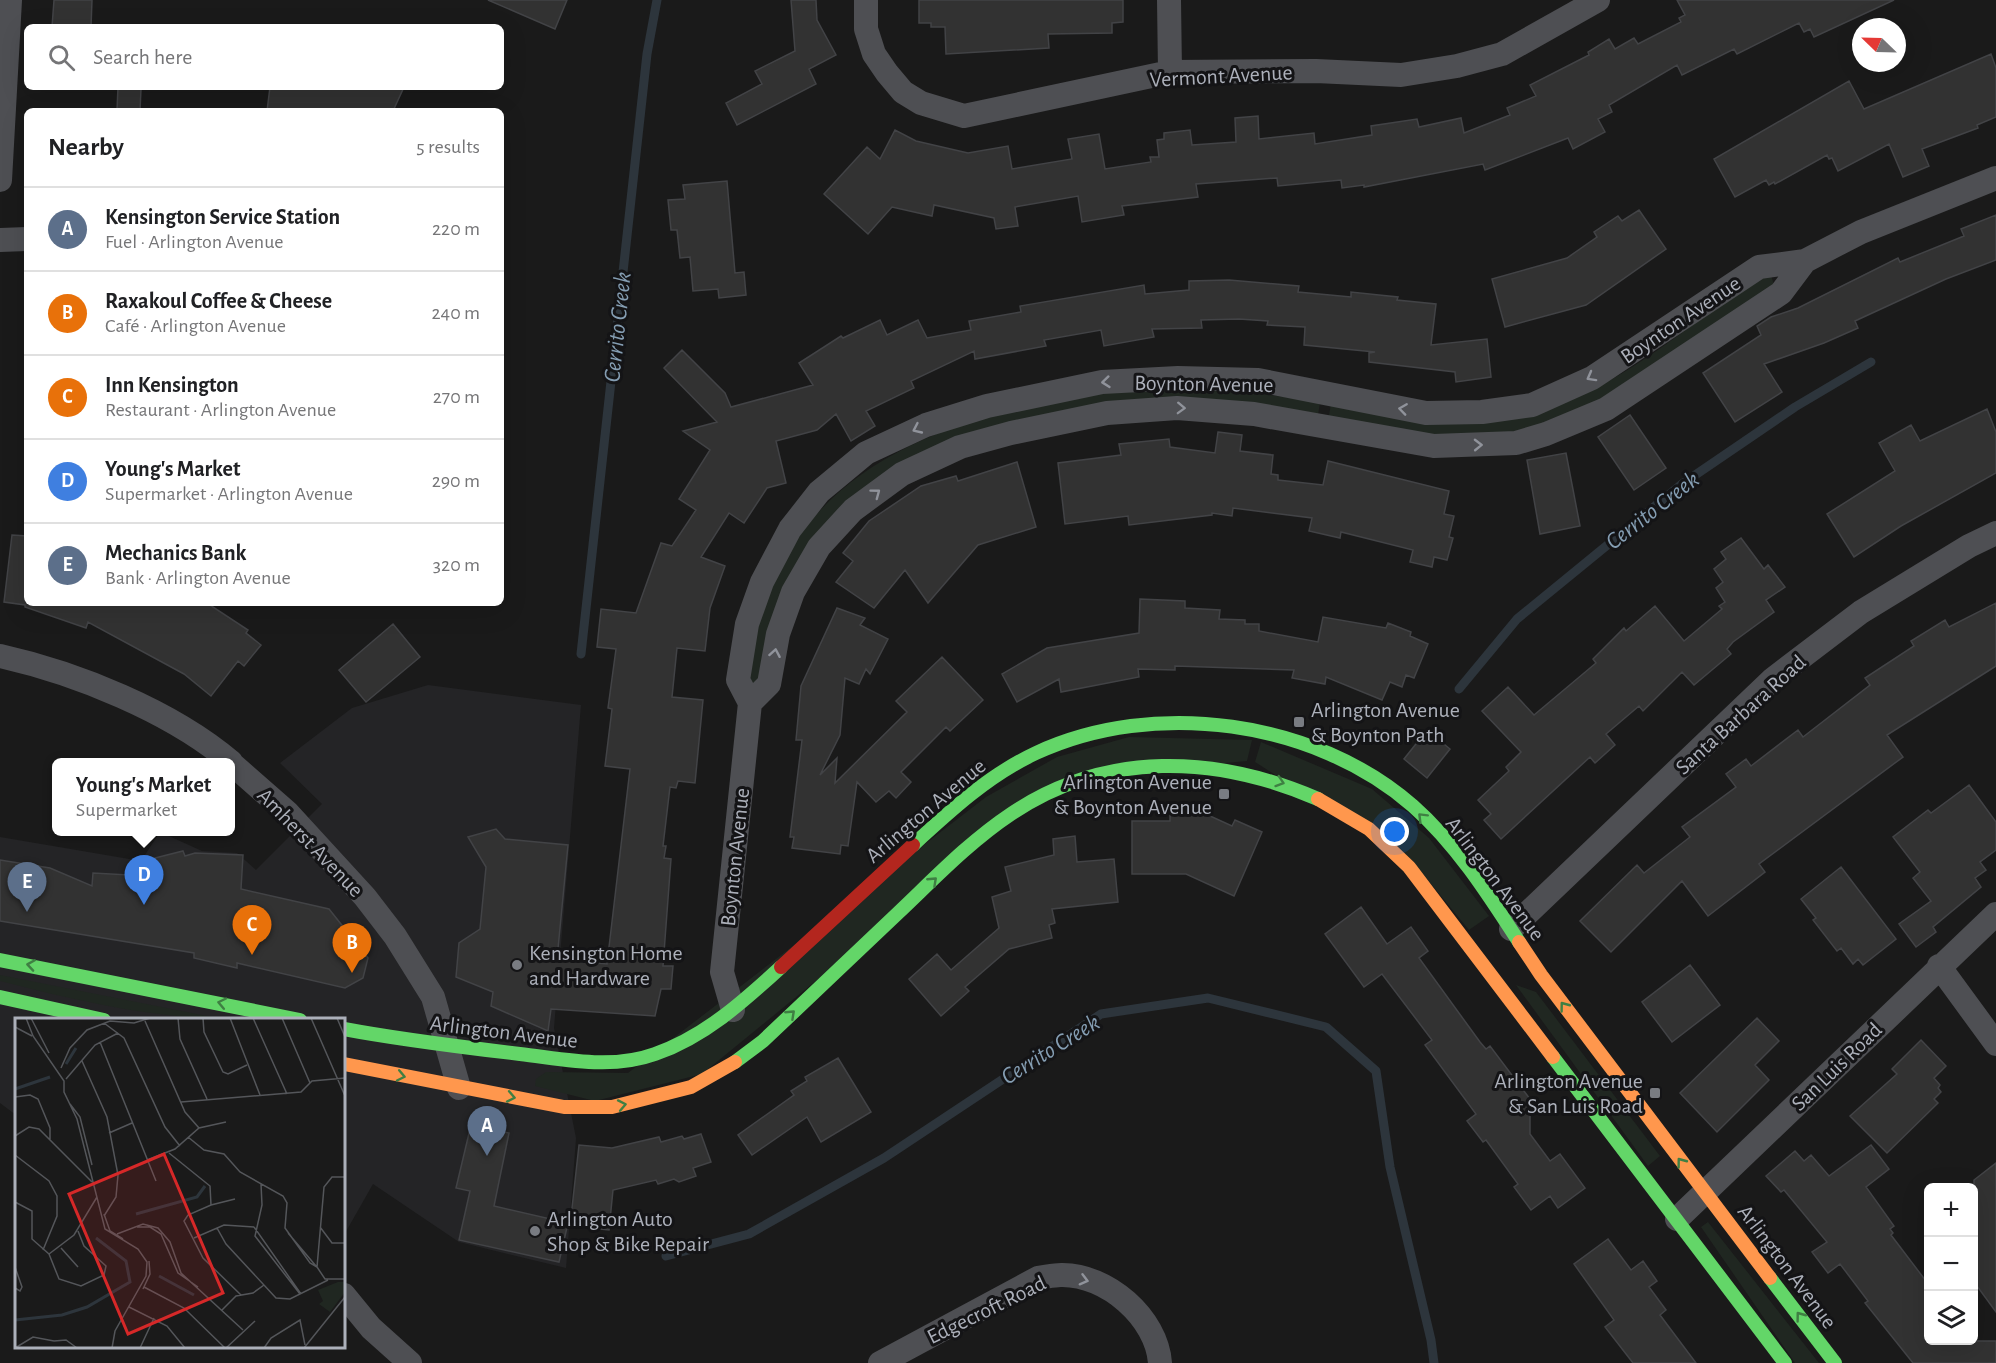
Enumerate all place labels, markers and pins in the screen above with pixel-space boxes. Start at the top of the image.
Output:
place label: Arlington Avenue & Boynton Path [1311,699,1460,746]
marker: Arlington Avenue & Boynton Path [1292,715,1306,729]
place label: Arlington Avenue & Boynton Avenue [1054,771,1212,818]
marker: Arlington Avenue & Boynton Avenue [1217,787,1231,801]
pin: D [124,856,164,905]
pin: E [8,862,46,912]
pin: C [232,906,272,955]
pin: B [332,924,372,973]
place label: Kensington Home and Hardware [529,942,683,989]
marker: Kensington Home and Hardware [510,958,524,972]
place label: Arlington Avenue & San Luis Road [1494,1070,1643,1117]
marker: Arlington Avenue & San Luis Road [1648,1086,1662,1100]
pin: A [468,1106,506,1156]
place label: Arlington Auto Shop & Bike Repair [547,1208,709,1255]
marker: Arlington Auto Shop & Bike Repair [528,1224,542,1238]

